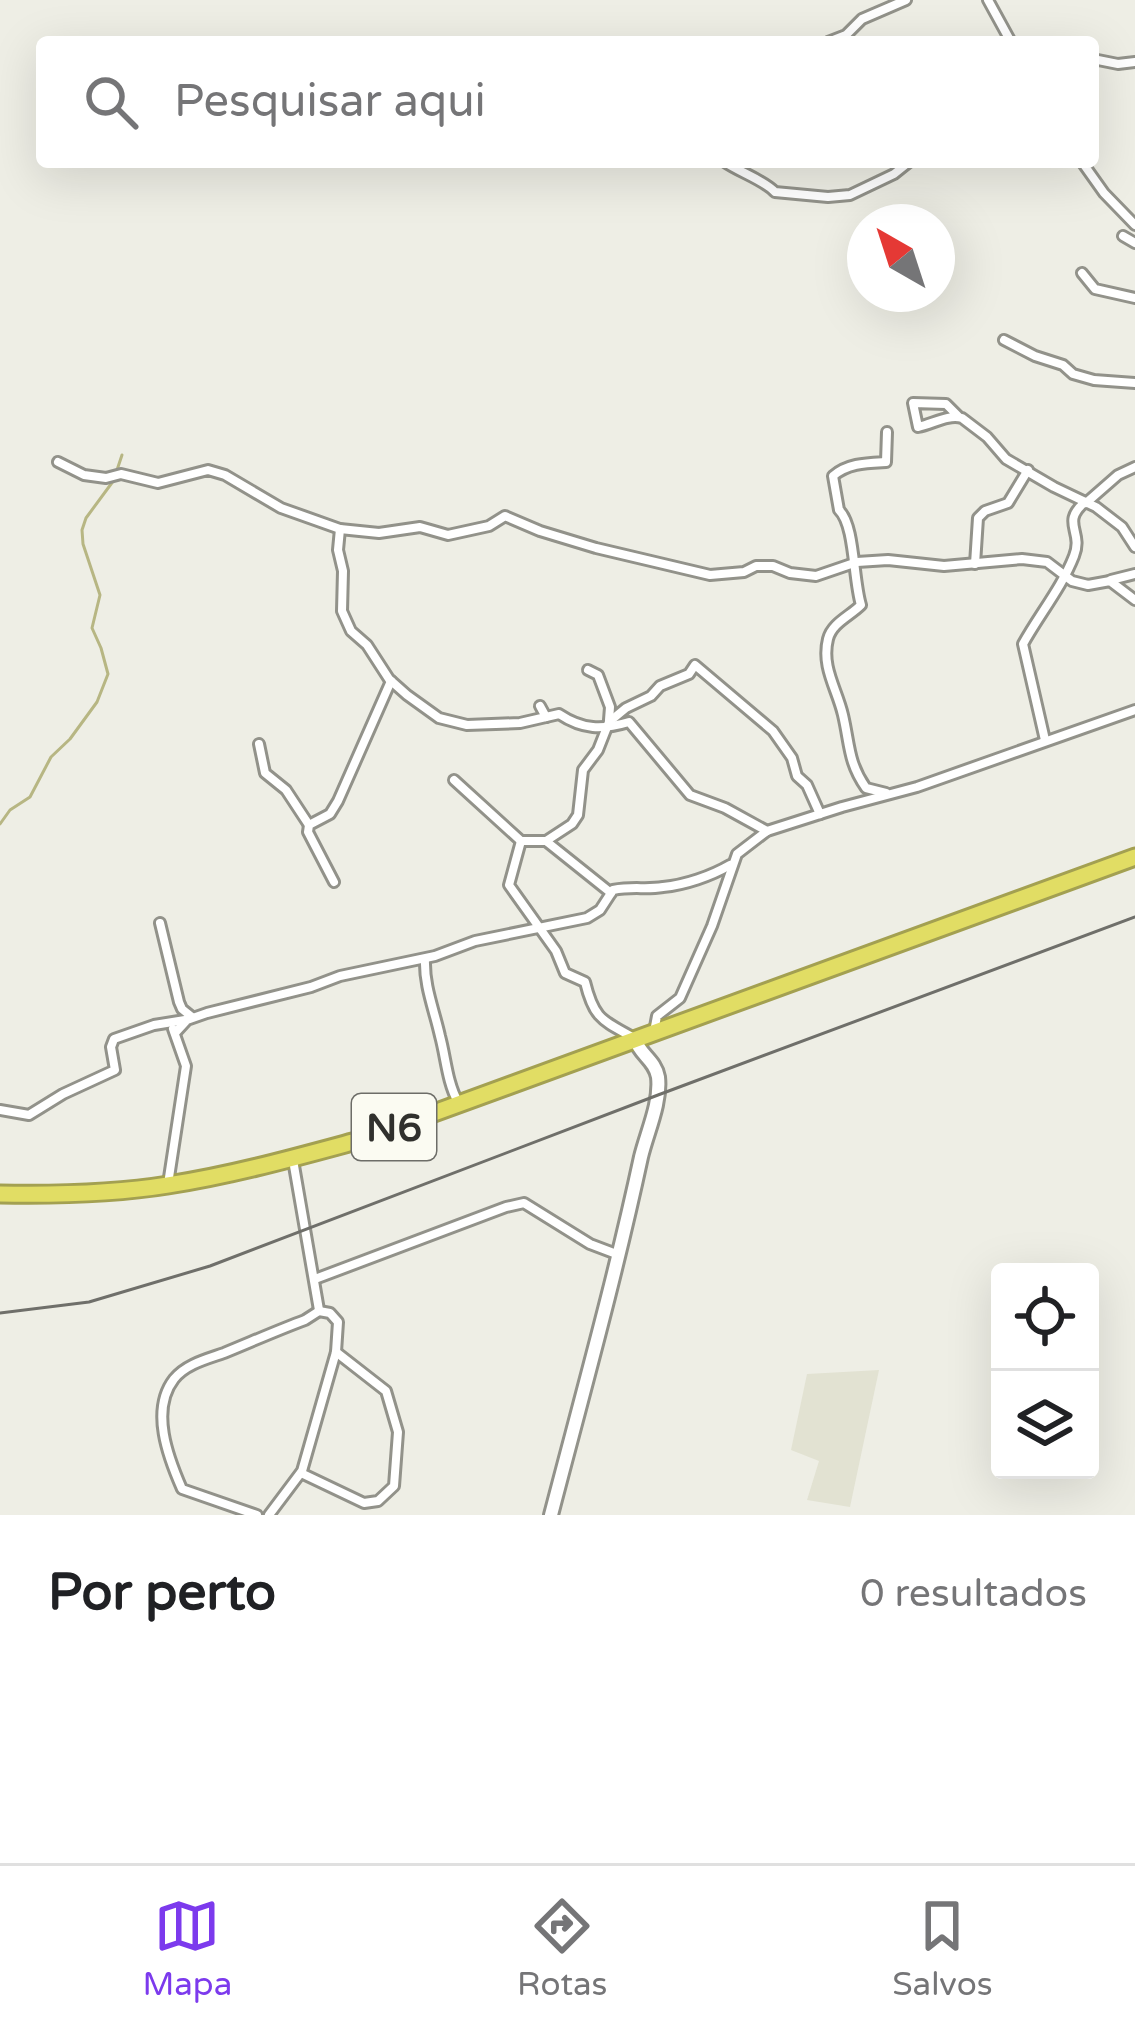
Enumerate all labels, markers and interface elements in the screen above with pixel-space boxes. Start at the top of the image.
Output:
search box [36,36,1099,168]
icon: search [78,69,144,135]
text: Pesquisar aqui [174,75,486,129]
north arrow [847,204,955,312]
road number: N6 [352,1094,436,1160]
map controls [991,1263,1099,1479]
button: locate [991,1263,1099,1371]
button: layers [991,1371,1099,1479]
text: Por perto [48,1562,276,1624]
text: 0 resultados [860,1570,1087,1617]
tab: Mapa [142,1893,232,2004]
tab: Rotas [517,1893,607,2004]
tab: Salvos [892,1893,993,2004]

